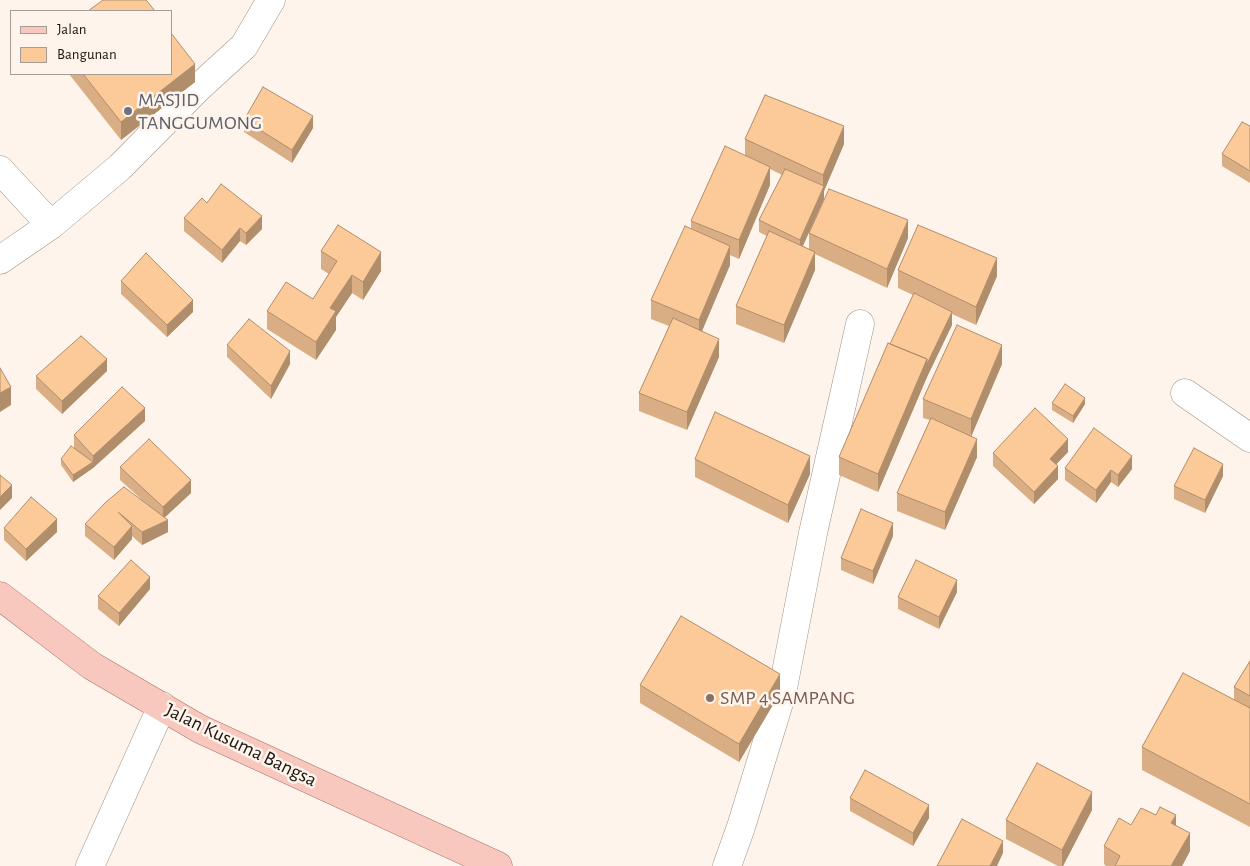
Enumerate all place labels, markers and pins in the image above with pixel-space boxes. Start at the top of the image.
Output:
place label: MASJID TANGGUMONG [138,88,262,135]
marker: MASJID TANGGUMONG [122,105,134,117]
place label: SMP 4 SAMPANG [720,686,855,710]
marker: SMP 4 SAMPANG [704,692,716,704]

